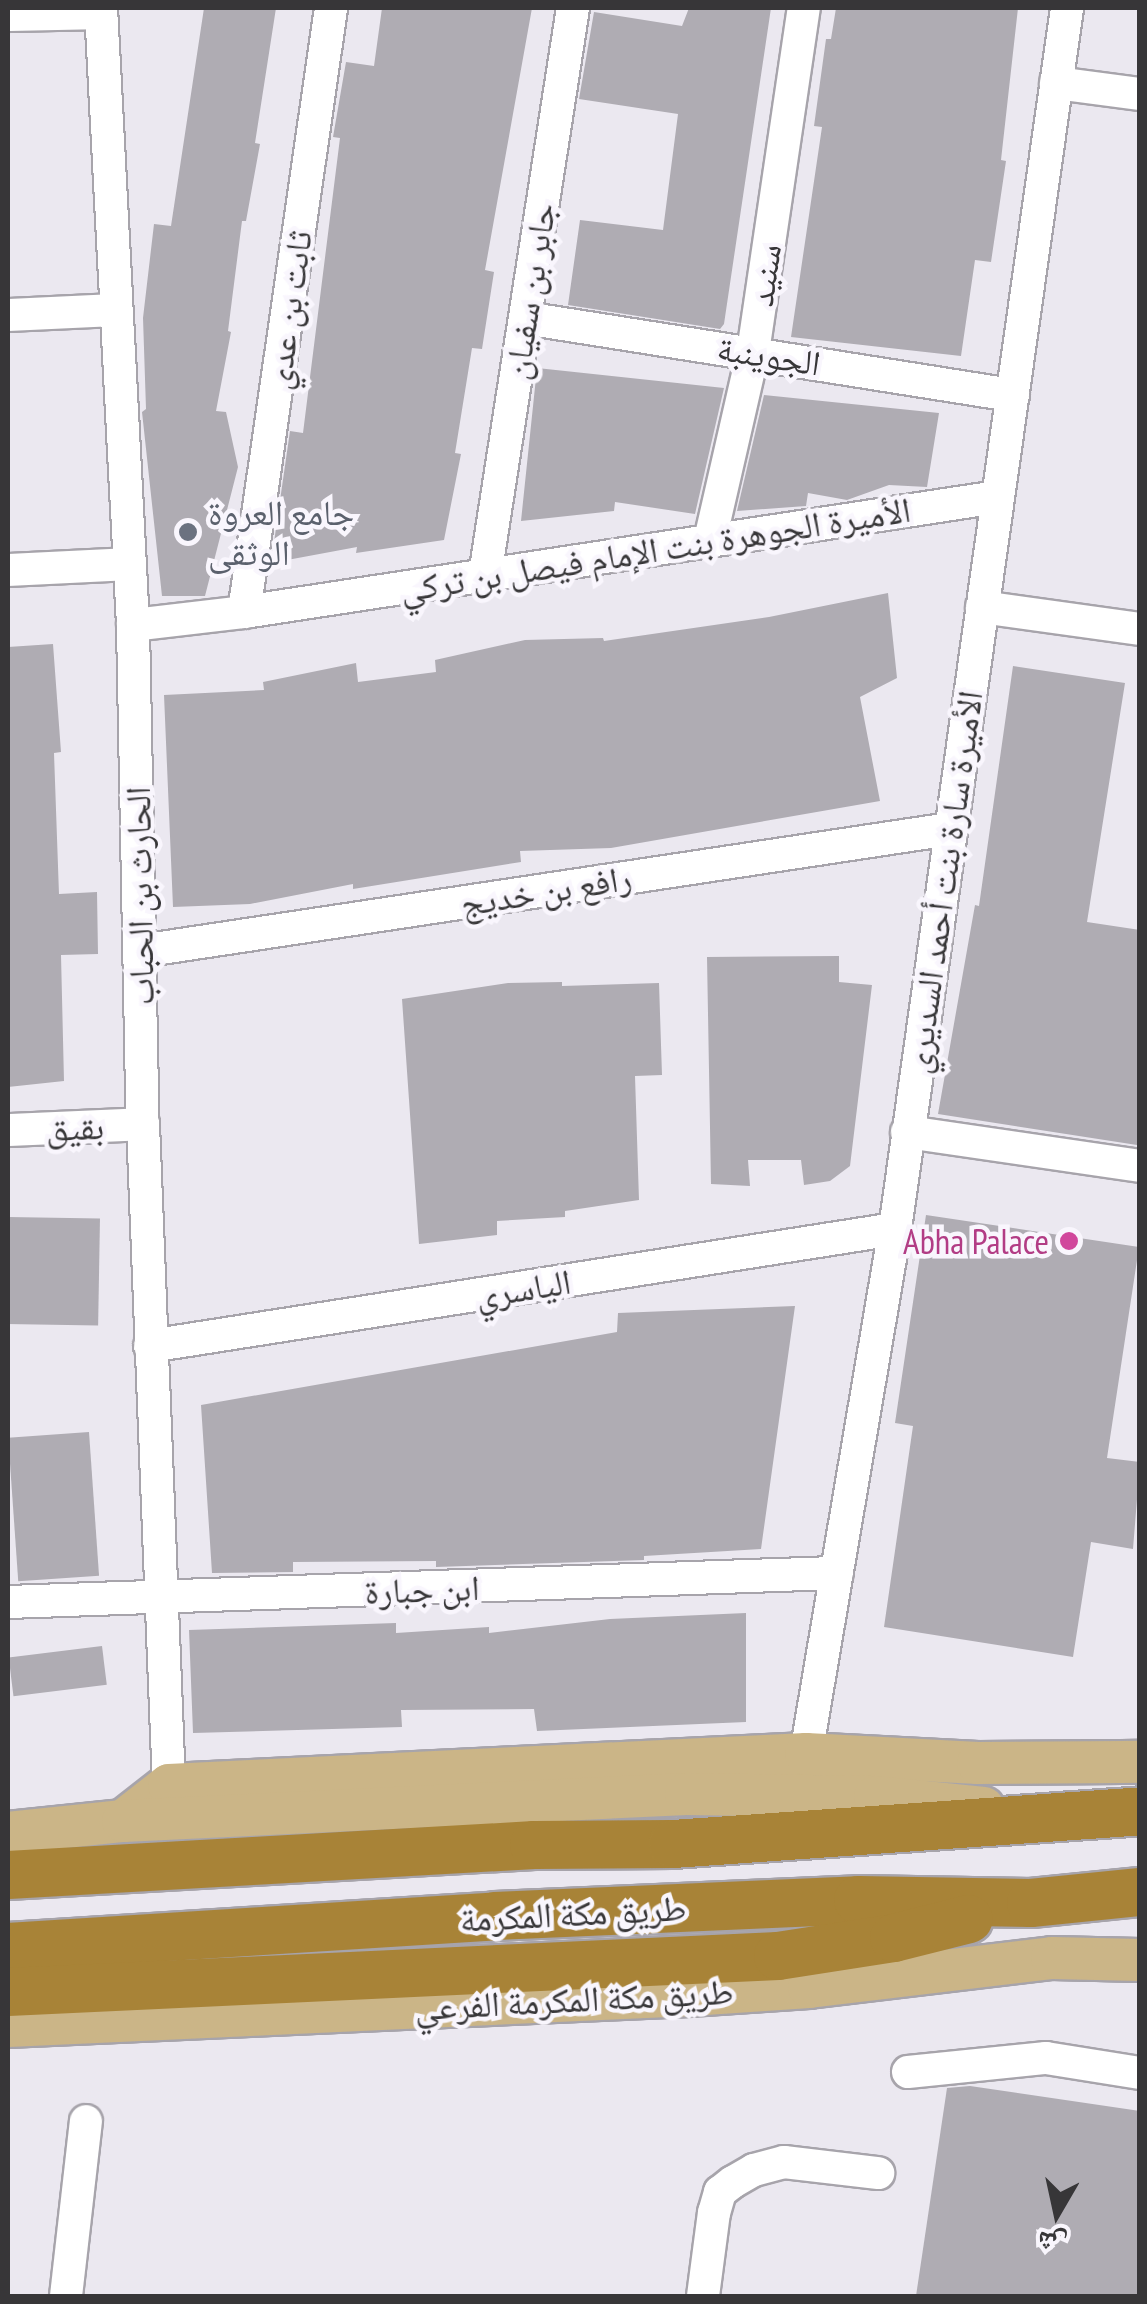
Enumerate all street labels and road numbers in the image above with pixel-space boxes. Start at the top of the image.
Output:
street label: جابر بن سفيان [494,200,564,382]
street label: ثابت بن عدي [256,228,320,392]
street label: سنيد [739,241,789,309]
street label: الجوينبة [715,326,823,384]
street label: الأميرة الجوهرة بنت الإمام فيصل بن تركي [397,488,913,610]
street label: الأميرة سارة بنت أحمد السديري [895,688,991,1076]
street label: الحارث بن الحباب [116,786,162,1006]
street label: رافع بن خديج [458,856,634,924]
street label: بقيق [45,1105,105,1149]
street label: الياسري [472,1260,574,1316]
street label: ابن جبارة [364,1566,480,1612]
street label: طريق مكة المكرمة [459,1886,687,1940]
street label: طريق مكة المكرمة الفرعي [414,1970,734,2028]

